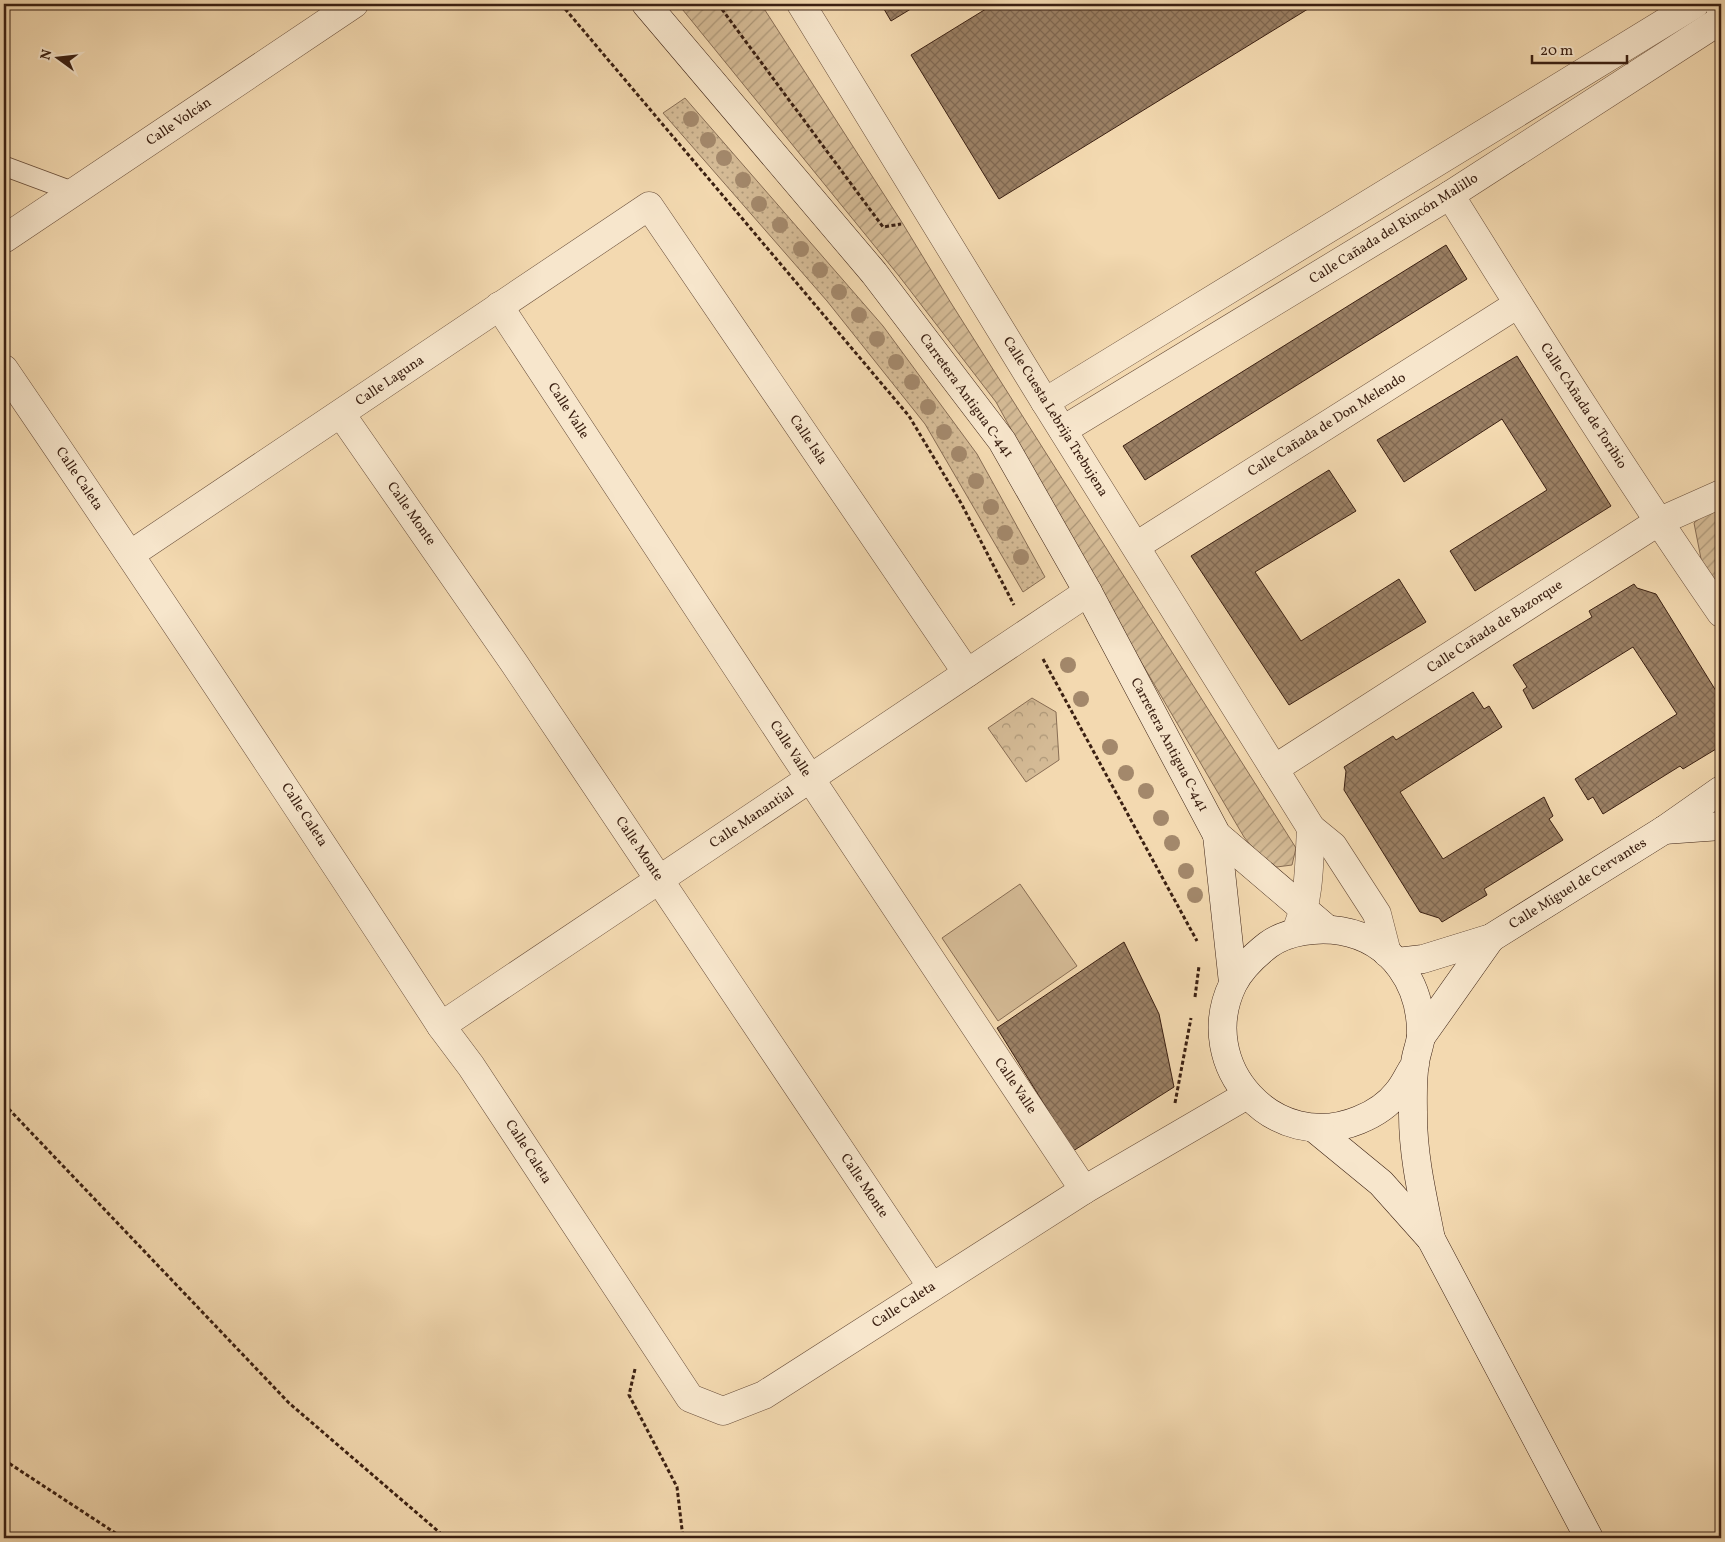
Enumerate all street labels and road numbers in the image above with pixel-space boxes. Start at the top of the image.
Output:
street label: Calle Volcán [143,93,215,151]
street label: Calle Cañada del Rincón Malillo [1306,169,1482,289]
street label: Carretera Antigua C-441 [914,330,1018,462]
street label: Calle Cuesta Lebrija Trebujena [998,333,1112,501]
street label: Calle CAñada de Toribio [1535,339,1631,473]
street label: Calle Laguna [352,351,428,411]
street label: Calle Cañada de Don Melendo [1244,368,1410,482]
street label: Calle Valle [543,379,594,443]
street label: Calle Isla [784,411,832,469]
street label: Calle Caleta [51,444,107,514]
street label: Calle Monte [382,478,440,550]
street label: Calle Cañada de Bazorque [1423,576,1567,678]
street label: Carretera Antigua C-441 [1126,675,1212,815]
street label: Calle Valle [765,717,816,781]
street label: Calle Caleta [276,779,332,851]
street label: Calle Manantial [706,783,798,853]
street label: Calle Monte [610,813,668,885]
street label: Calle Miguel de Cervantes [1506,834,1650,934]
street label: Calle Valle [989,1054,1041,1118]
street label: Calle Caleta [500,1116,556,1188]
street label: Calle Monte [835,1150,893,1222]
street label: Calle Caleta [868,1277,940,1333]

